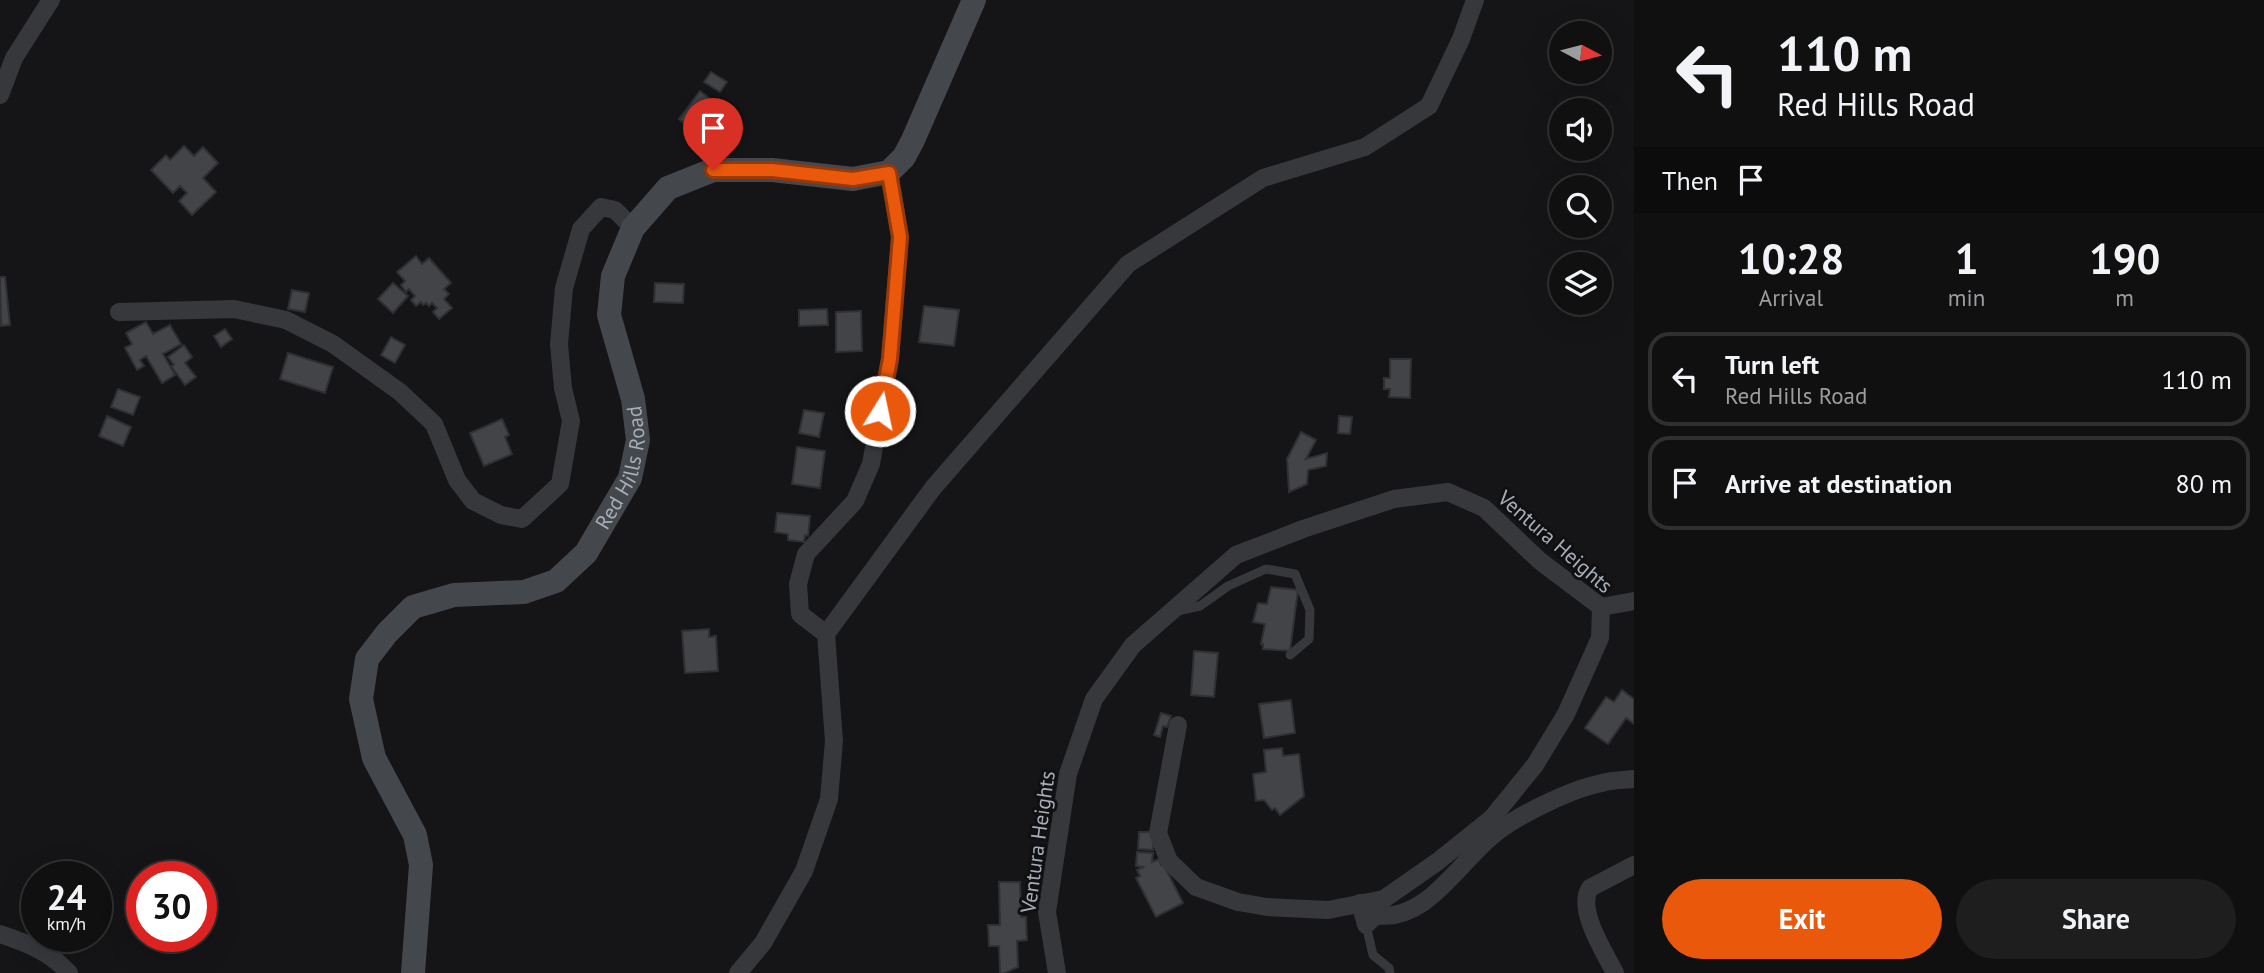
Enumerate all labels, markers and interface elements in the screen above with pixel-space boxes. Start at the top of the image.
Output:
north arrow [1549,21,1612,84]
map controls [1549,21,1612,315]
text: 110 m [1777,21,1912,85]
icon: left [1662,28,1753,119]
text: Red Hills Road [1777,83,1975,125]
pin [683,98,743,170]
button: sound [1549,98,1612,161]
icon: arrive [694,109,732,147]
icon: arrive [1732,161,1770,199]
text: Then [1662,164,1718,197]
button: search [1549,175,1612,238]
text: 10:28 [1738,231,1844,286]
text: 1 [1955,231,1978,286]
text: 190 [2089,231,2160,286]
button: layers [1549,252,1612,315]
text: Arrival [1759,283,1823,312]
text: min [1948,283,1985,312]
text: m [2115,283,2134,312]
text: Turn left [1725,348,1819,381]
icon: left [1666,360,1704,398]
text: 110 m [2161,363,2232,396]
position arrow [843,374,917,448]
text: Red Hills Road [1725,381,1867,410]
street label: Red Hills Road [589,405,651,534]
icon: arrive [1666,464,1704,502]
text: Arrive at destination [1725,467,1952,500]
text: 80 m [2176,467,2232,500]
street label: Ventura Heights [1492,484,1618,599]
street label: Ventura Heights [1014,769,1061,916]
speed limit sign: 30 [126,861,217,952]
text: 24 [47,874,86,920]
button: Exit [1662,879,1942,959]
button: Share [1956,879,2236,959]
text: km/h [47,912,86,935]

